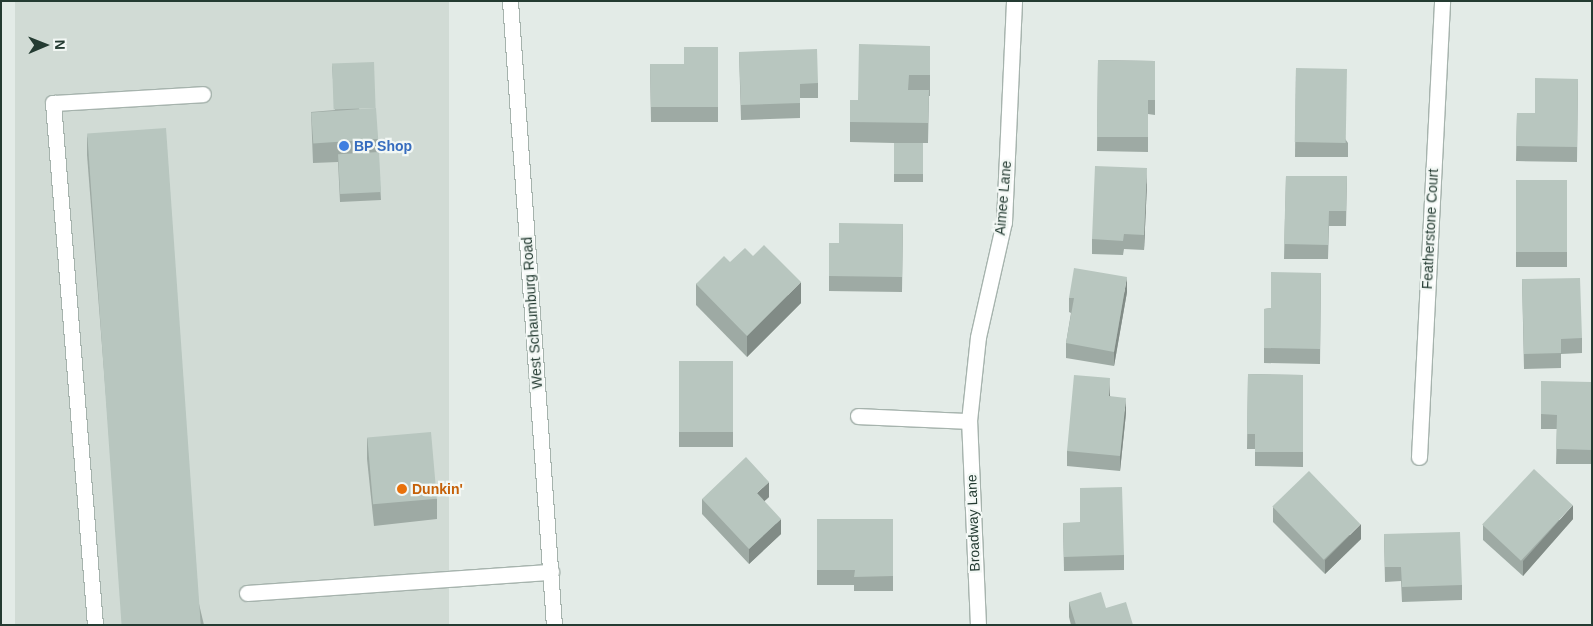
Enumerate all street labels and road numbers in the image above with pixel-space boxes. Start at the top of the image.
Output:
street label: Aimee Lane [991,160,1015,236]
street label: Featherstone Court [1418,168,1442,290]
street label: West Schaumburg Road [518,236,546,390]
street label: Broadway Lane [963,474,983,572]

